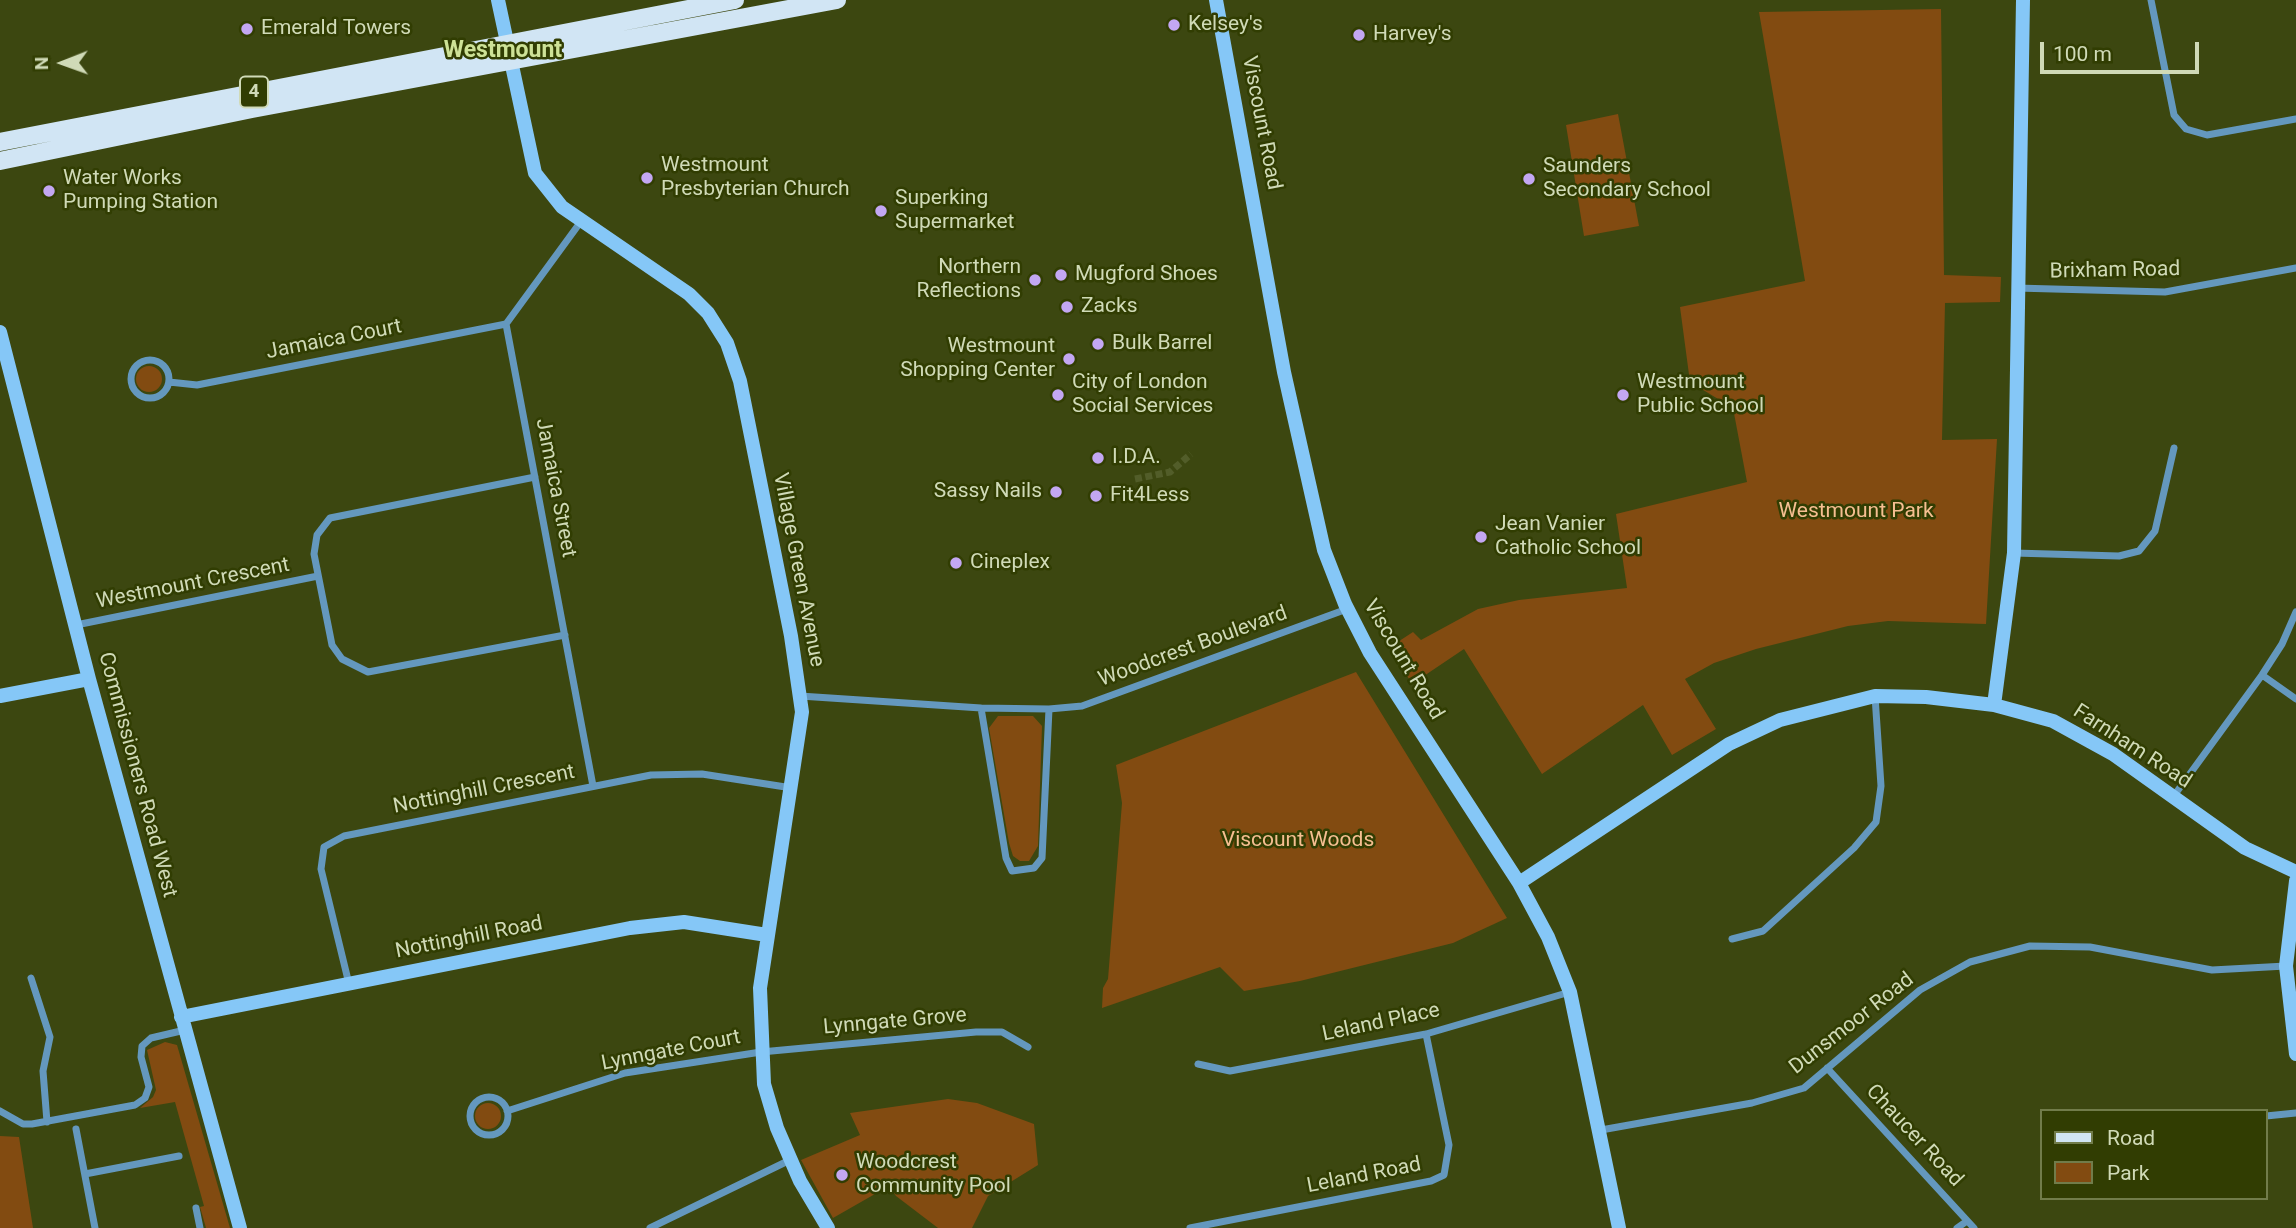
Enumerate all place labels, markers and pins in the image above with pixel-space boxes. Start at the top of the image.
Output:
place label: Kelsey's [1188,12,1263,38]
place label: Emerald Towers [261,16,411,42]
marker: Kelsey's [1166,17,1182,33]
marker: Emerald Towers [239,21,255,37]
place label: Harvey's [1373,22,1452,48]
marker: Harvey's [1351,27,1367,43]
place label: Westmount Presbyterian Church [661,153,850,203]
place label: Saunders Secondary School [1543,154,1711,204]
place label: Water Works Pumping Station [63,166,218,216]
marker: Westmount Presbyterian Church [639,170,655,186]
marker: Saunders Secondary School [1521,171,1537,187]
marker: Water Works Pumping Station [41,183,57,199]
place label: Superking Supermarket [895,186,1014,236]
marker: Superking Supermarket [873,203,889,219]
place label: Northern Reflections [916,255,1021,305]
place label: Mugford Shoes [1075,262,1218,288]
marker: Mugford Shoes [1053,267,1069,283]
marker: Northern Reflections [1027,272,1043,288]
place label: Zacks [1081,294,1137,320]
marker: Zacks [1059,299,1075,315]
place label: Bulk Barrel [1112,331,1212,357]
place label: Westmount Shopping Center [900,334,1055,384]
marker: Bulk Barrel [1090,336,1106,352]
marker: Westmount Shopping Center [1061,351,1077,367]
place label: City of London Social Services [1072,370,1213,420]
place label: Westmount Public School [1637,370,1764,420]
marker: City of London Social Services [1050,387,1066,403]
marker: Westmount Public School [1615,387,1631,403]
place label: I.D.A. [1112,445,1161,471]
marker: I.D.A. [1090,450,1106,466]
place label: Sassy Nails [934,479,1042,505]
place label: Fit4Less [1110,483,1190,509]
marker: Sassy Nails [1048,484,1064,500]
marker: Fit4Less [1088,488,1104,504]
place label: Jean Vanier Catholic School [1495,512,1641,562]
marker: Jean Vanier Catholic School [1473,529,1489,545]
place label: Cineplex [970,550,1050,576]
marker: Cineplex [948,555,964,571]
place label: Woodcrest Community Pool [856,1150,1011,1200]
marker: Woodcrest Community Pool [834,1167,850,1183]

